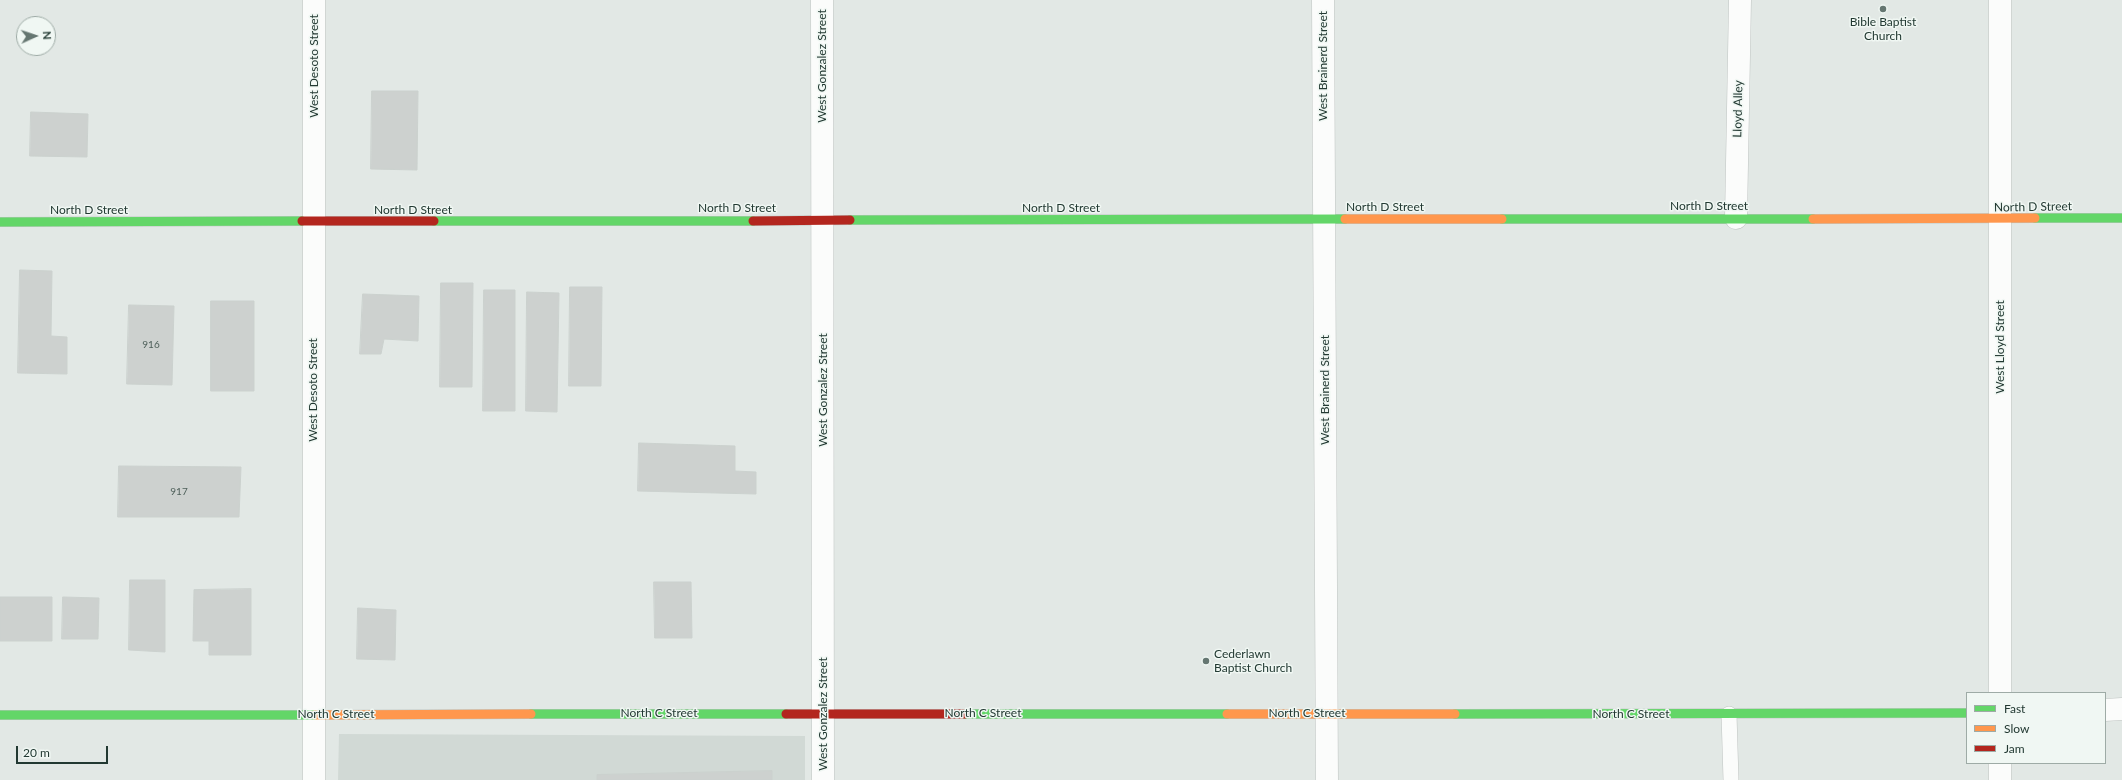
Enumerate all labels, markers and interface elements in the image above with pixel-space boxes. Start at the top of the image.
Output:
marker: Bible Baptist Church [1878,4,1888,14]
street label: West Gonzalez Street [815,9,829,123]
street label: West Brainerd Street [1316,11,1330,121]
street label: West Desoto Street [307,14,321,118]
place label: Bible Baptist Church [1850,15,1916,43]
north arrow [16,16,56,56]
text: N [41,31,54,40]
street label: Lloyd Alley [1730,80,1746,138]
street label: North D Street [1670,199,1748,213]
street label: North D Street [1994,199,2072,215]
street label: North D Street [1346,200,1424,214]
street label: North D Street [698,201,776,215]
street label: North D Street [1022,201,1100,215]
street label: North D Street [50,203,128,217]
street label: North D Street [374,203,452,217]
street label: West Lloyd Street [1993,300,2007,394]
street label: West Gonzalez Street [816,333,830,447]
street label: West Brainerd Street [1318,335,1332,445]
street label: West Desoto Street [306,338,320,442]
house number: 916 [142,339,160,351]
house number: 917 [170,486,188,498]
place label: Cederlawn Baptist Church [1214,647,1292,675]
marker: Cederlawn Baptist Church [1201,656,1211,666]
street label: West Gonzalez Street [816,657,830,771]
legend [1966,692,2106,764]
text: Fast [2004,701,2025,716]
street label: North C Street [621,706,697,720]
street label: North C Street [945,706,1021,720]
street label: North C Street [1269,706,1345,720]
street label: North C Street [298,707,374,721]
street label: North C Street [1593,707,1669,721]
text: Slow [2004,721,2029,736]
scale bar [18,738,110,764]
text: Jam [2004,741,2025,756]
text: 20 m [23,745,50,760]

